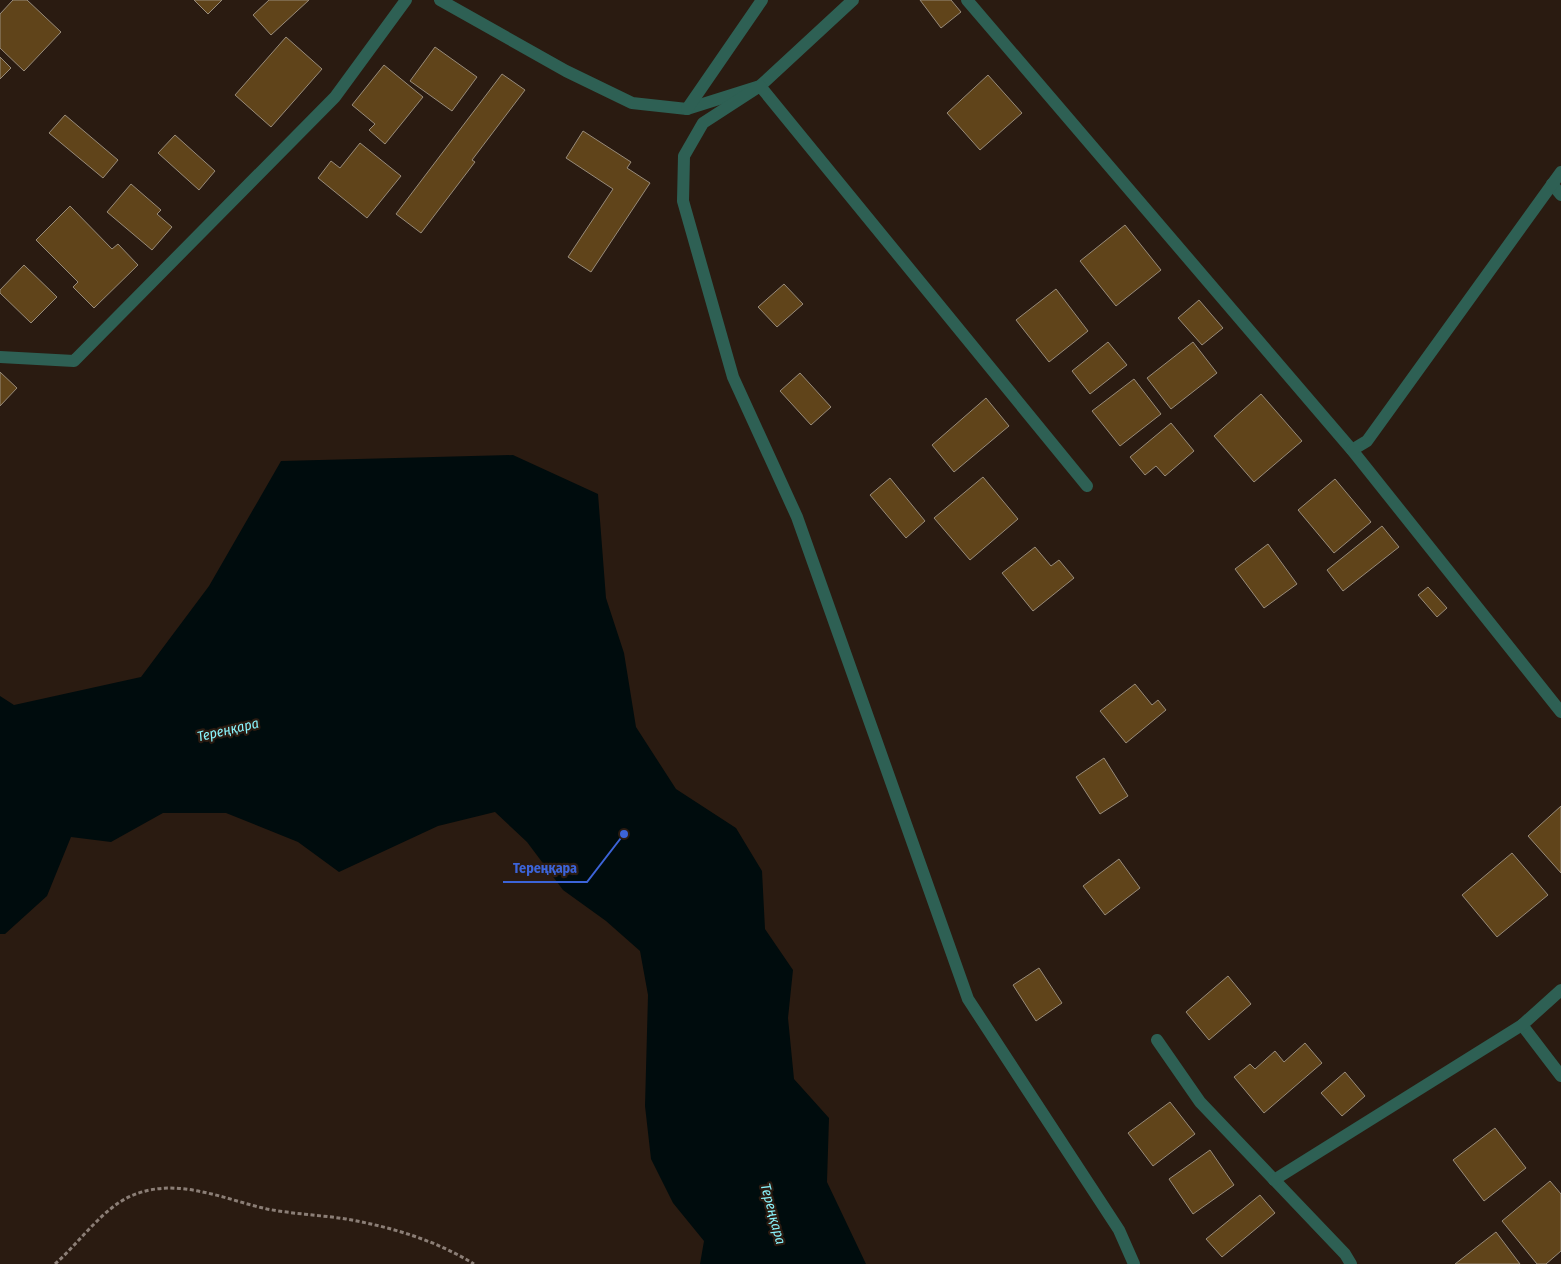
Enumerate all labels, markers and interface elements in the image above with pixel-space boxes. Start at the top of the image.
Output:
water label: Тереңқара [196,715,260,745]
callout: Тереңқара [503,853,587,882]
text: Тереңқара [513,860,577,877]
water label: Тереңқара [757,1182,789,1246]

